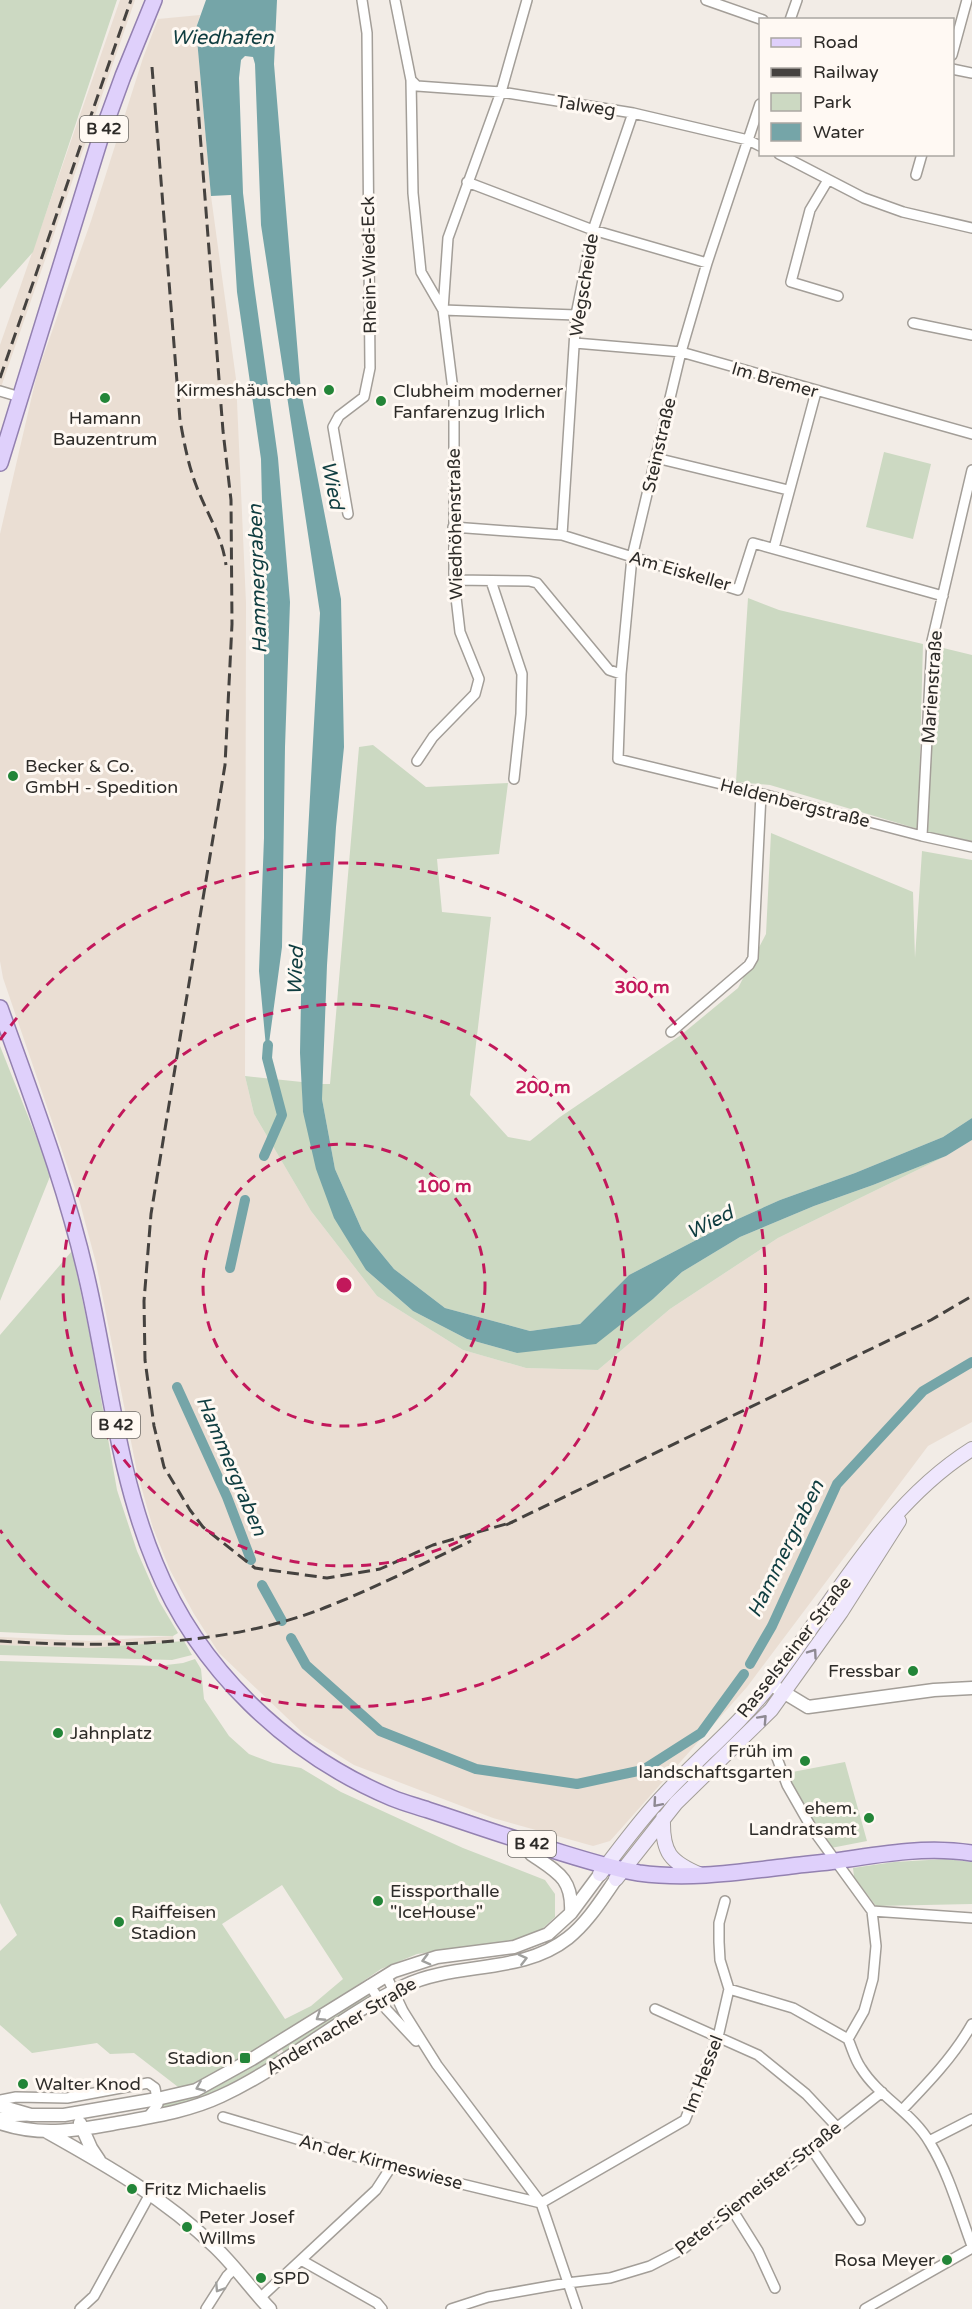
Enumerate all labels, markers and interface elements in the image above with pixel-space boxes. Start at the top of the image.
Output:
legend [759,18,954,156]
water label: Wiedhafen [171,26,274,50]
text: Road [813,31,858,53]
text: Railway [813,61,879,83]
street label: Talweg [555,90,617,122]
text: Park [813,91,852,113]
road number: B 42 [80,116,128,142]
text: Water [813,121,864,143]
street label: Rhein-Wied-Eck [357,196,381,334]
street label: Wegscheide [565,232,603,338]
street label: Im Bremer [729,357,821,403]
place label: Kirmeshäuschen [176,379,317,401]
place label: Clubheim moderner Fanfarenzug Irlich [393,380,563,423]
marker: Kirmeshäuschen [322,383,336,397]
marker: Hamann Bauzentrum [98,391,112,405]
marker: Clubheim moderner Fanfarenzug Irlich [374,394,388,408]
street label: Steinstraße [637,395,681,495]
place label: Hamann Bauzentrum [53,407,157,450]
street label: Wiedhöhenstraße [443,448,467,600]
water label: Wied [316,459,349,514]
water label: Hammergraben [243,503,273,654]
street label: Am Eiskeller [626,546,734,596]
street label: Marienstraße [917,630,947,744]
place label: Becker & Co. GmbH - Spedition [25,755,178,798]
marker: Becker & Co. GmbH - Spedition [6,769,20,783]
street label: Heldenbergstraße [718,774,872,832]
water label: Wied [283,944,309,996]
text: 300 m [614,976,670,998]
text: 200 m [515,1076,571,1098]
text: 100 m [416,1175,472,1197]
water label: Wied [683,1200,739,1245]
centre of rings [334,1275,354,1295]
water label: Hammergraben [191,1393,272,1540]
road number: B 42 [92,1412,140,1438]
water label: Hammergraben [742,1476,830,1621]
street label: Rasselsteiner Straße [732,1572,856,1722]
one-way arrow [805,1648,816,1659]
place label: Fressbar [828,1660,901,1682]
marker: Fressbar [906,1664,920,1678]
one-way arrow [755,1716,766,1727]
place label: Jahnplatz [70,1722,152,1744]
marker: Jahnplatz [51,1726,65,1740]
place label: Früh im landschaftsgarten [639,1740,793,1783]
marker: Früh im landschaftsgarten [798,1754,812,1768]
one-way arrow [653,1796,664,1807]
place label: ehem. Landratsamt [749,1797,857,1840]
marker: ehem. Landratsamt [862,1811,876,1825]
road number: B 42 [508,1831,556,1857]
place label: Eissporthalle "IceHouse" [390,1880,500,1923]
marker: Eissporthalle "IceHouse" [371,1894,385,1908]
place label: Raiffeisen Stadion [131,1901,216,1944]
marker: Raiffeisen Stadion [112,1915,126,1929]
one-way arrow [421,1952,431,1965]
one-way arrow [517,1953,527,1966]
street label: Andernacher Straße [262,1972,420,2080]
one-way arrow [316,2010,327,2021]
street label: Im Hessel [678,2032,728,2116]
place label: Stadion [168,2047,233,2069]
marker: Stadion [238,2051,252,2065]
place label: Walter Knod [35,2073,141,2095]
marker: Walter Knod [16,2077,30,2091]
one-way arrow [196,2080,207,2092]
street label: Peter-Siemeister-Straße [671,2116,845,2260]
street label: An der Kirmeswiese [297,2130,465,2194]
place label: Fritz Michaelis [144,2178,267,2200]
marker: Fritz Michaelis [125,2182,139,2196]
place label: Peter Josef Willms [199,2206,295,2249]
marker: Peter Josef Willms [180,2220,194,2234]
place label: Rosa Meyer [834,2249,935,2271]
marker: Rosa Meyer [940,2253,954,2267]
place label: SPD [273,2267,310,2289]
marker: SPD [254,2271,268,2285]
one-way arrow [215,2281,226,2292]

